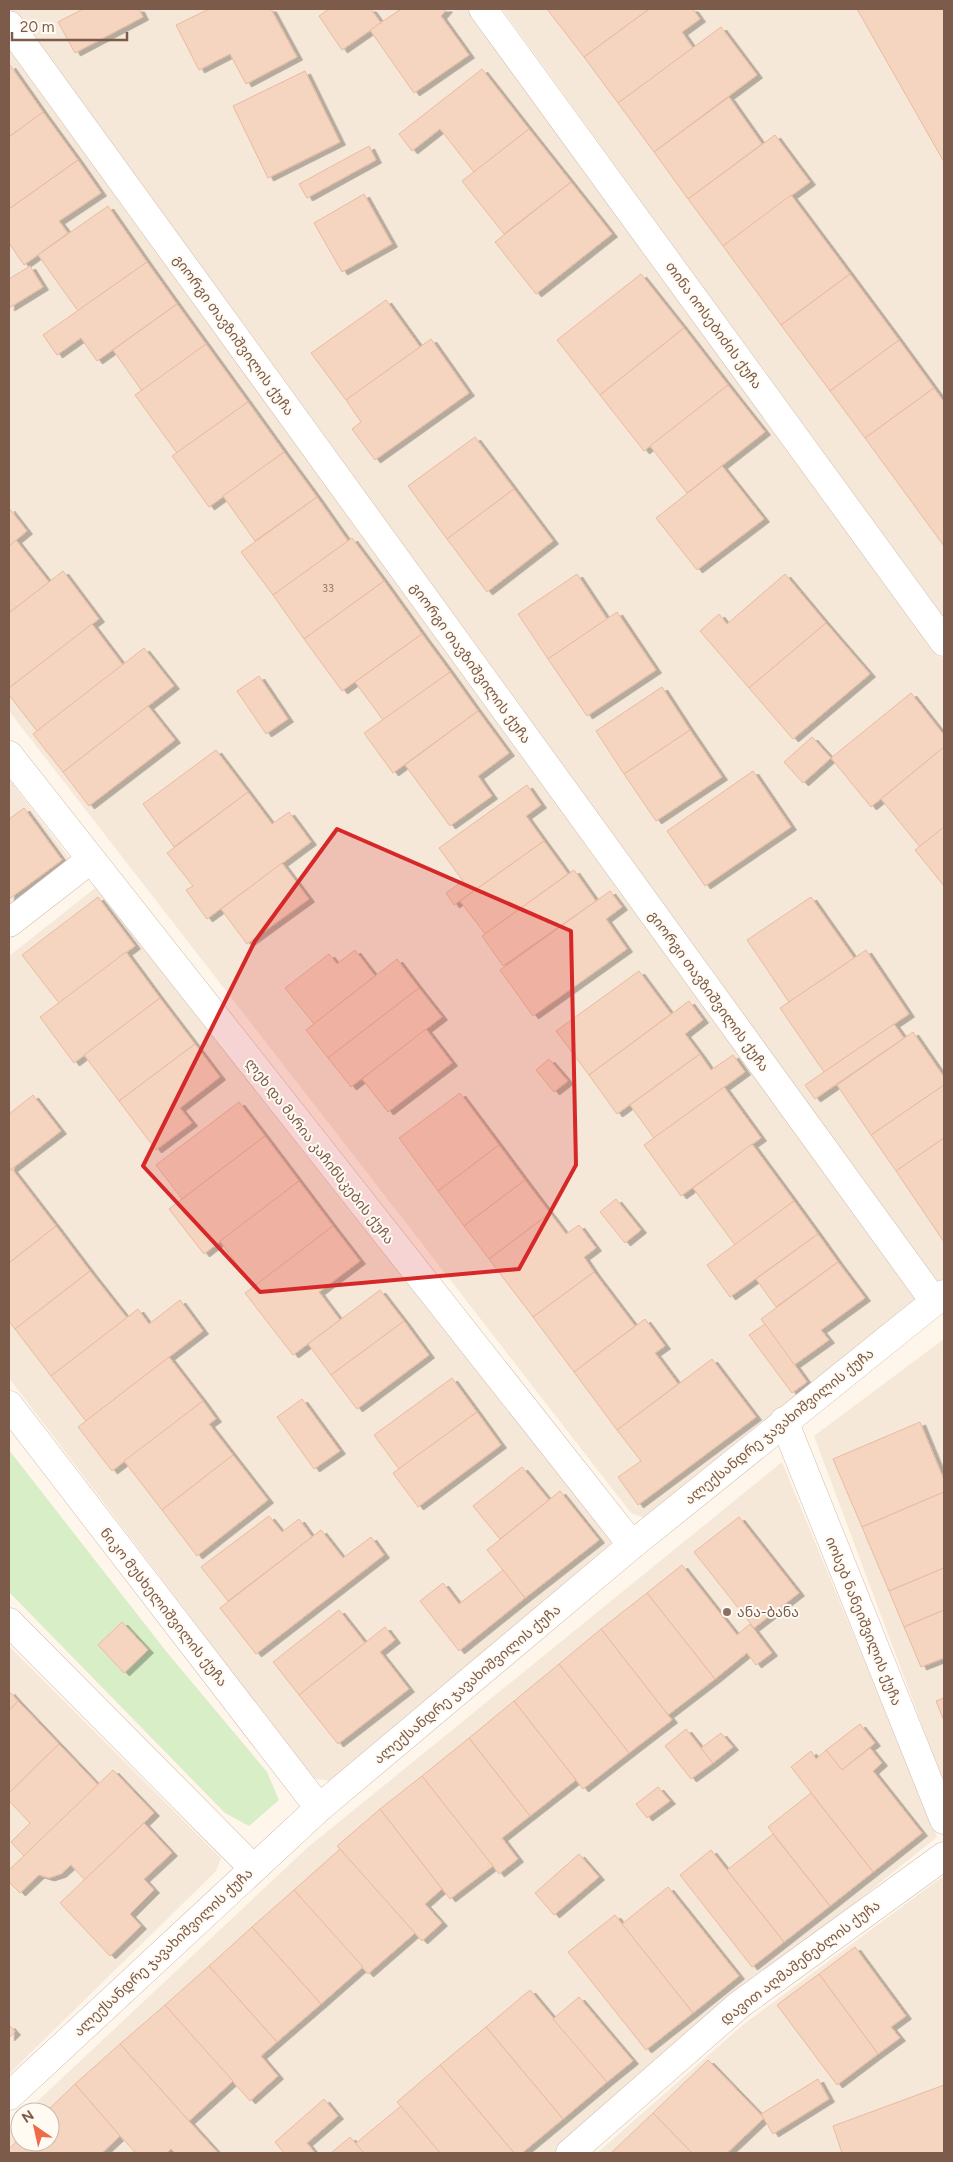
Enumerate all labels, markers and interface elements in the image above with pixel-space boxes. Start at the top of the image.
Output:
scale bar [12,10,128,42]
text: 20 m [20,18,54,36]
street label: გიორგი თავზიშვილის ქუჩა [170,252,298,419]
street label: თინა იოსებიძის ქუჩა [662,258,766,392]
street label: გიორგი თავზიშვილის ქუჩა [407,580,535,747]
house number: 33 [322,582,334,595]
street label: გიორგი თავზიშვილის ქუჩა [645,908,773,1075]
street label: ლეხ და მარია კაჩინსკების ქუჩა [242,1055,398,1248]
street label: ალექსანდრე ჯავახიშვილის ქუჩა [681,1345,877,1508]
street label: ნიკო მუსხელიშვილის ქუჩა [96,1525,231,1690]
street label: იოსებ ნანეიშვილის ქუჩა [822,1534,905,1708]
street label: ალექსანდრე ჯავახიშვილის ქუჩა [370,1601,564,1768]
place label: ანა-ბანა [737,1604,799,1621]
marker: ანა-ბანა [721,1606,733,1618]
street label: ალექსანდრე ჯავახიშვილის ქუჩა [70,1865,256,2040]
street label: დავით აღმაშენებლის ქუჩა [717,1897,884,2028]
north arrow [10,2102,60,2152]
text: N [19,2107,37,2127]

